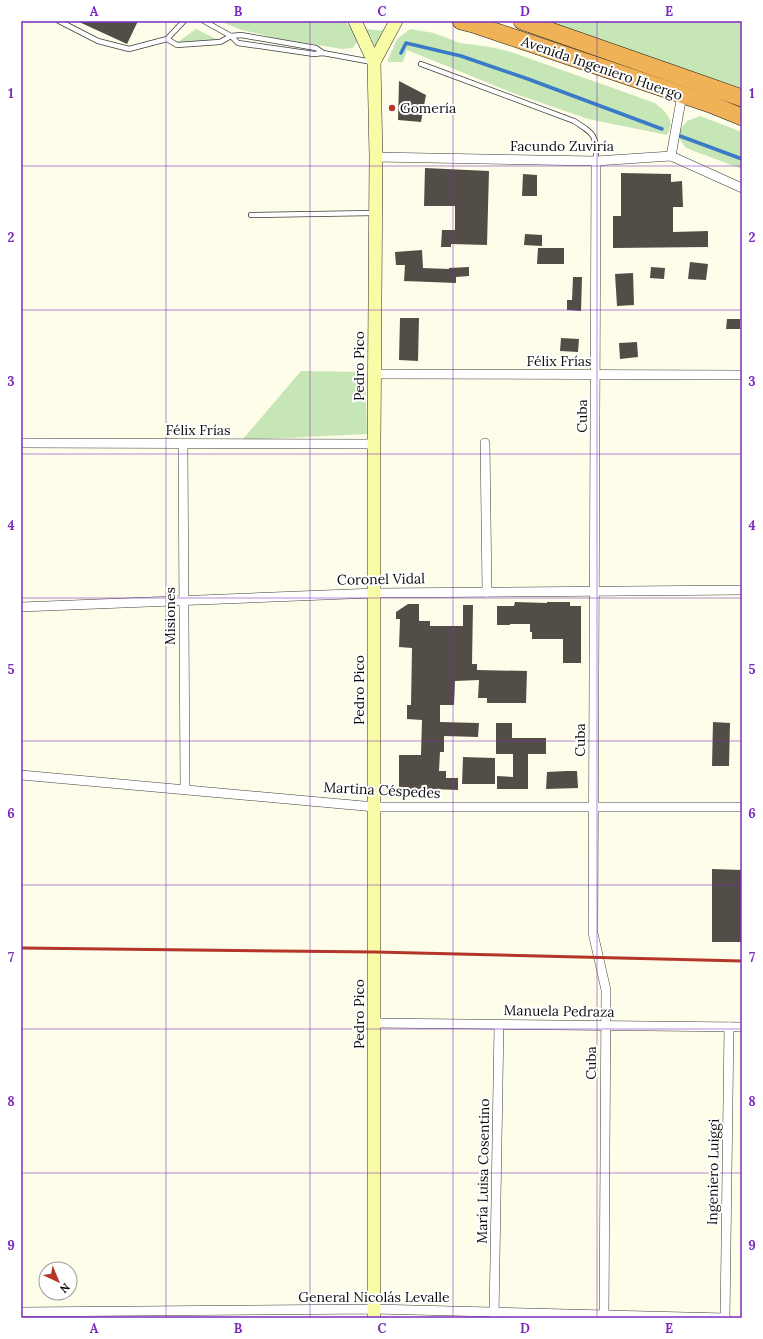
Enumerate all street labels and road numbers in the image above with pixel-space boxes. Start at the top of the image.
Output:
street label: Avenida Ingeniero Huergo [518,32,685,104]
street label: Facundo Zuviría [510,137,614,155]
street label: Pedro Pico [350,331,368,401]
street label: Félix Frías [526,352,592,370]
street label: Cuba [573,399,591,433]
street label: Félix Frías [165,421,231,439]
street label: Coronel Vidal [337,569,425,589]
street label: Misiones [161,587,179,645]
street label: Pedro Pico [350,655,368,725]
street label: Cuba [571,723,589,757]
street label: Martina Céspedes [323,778,441,802]
street label: Pedro Pico [350,979,368,1049]
street label: Manuela Pedraza [503,1001,615,1021]
street label: Cuba [582,1046,600,1080]
street label: María Luisa Cosentino [473,1098,493,1244]
street label: Ingeniero Luiggi [703,1119,723,1225]
street label: General Nicolás Levalle [298,1288,450,1306]

